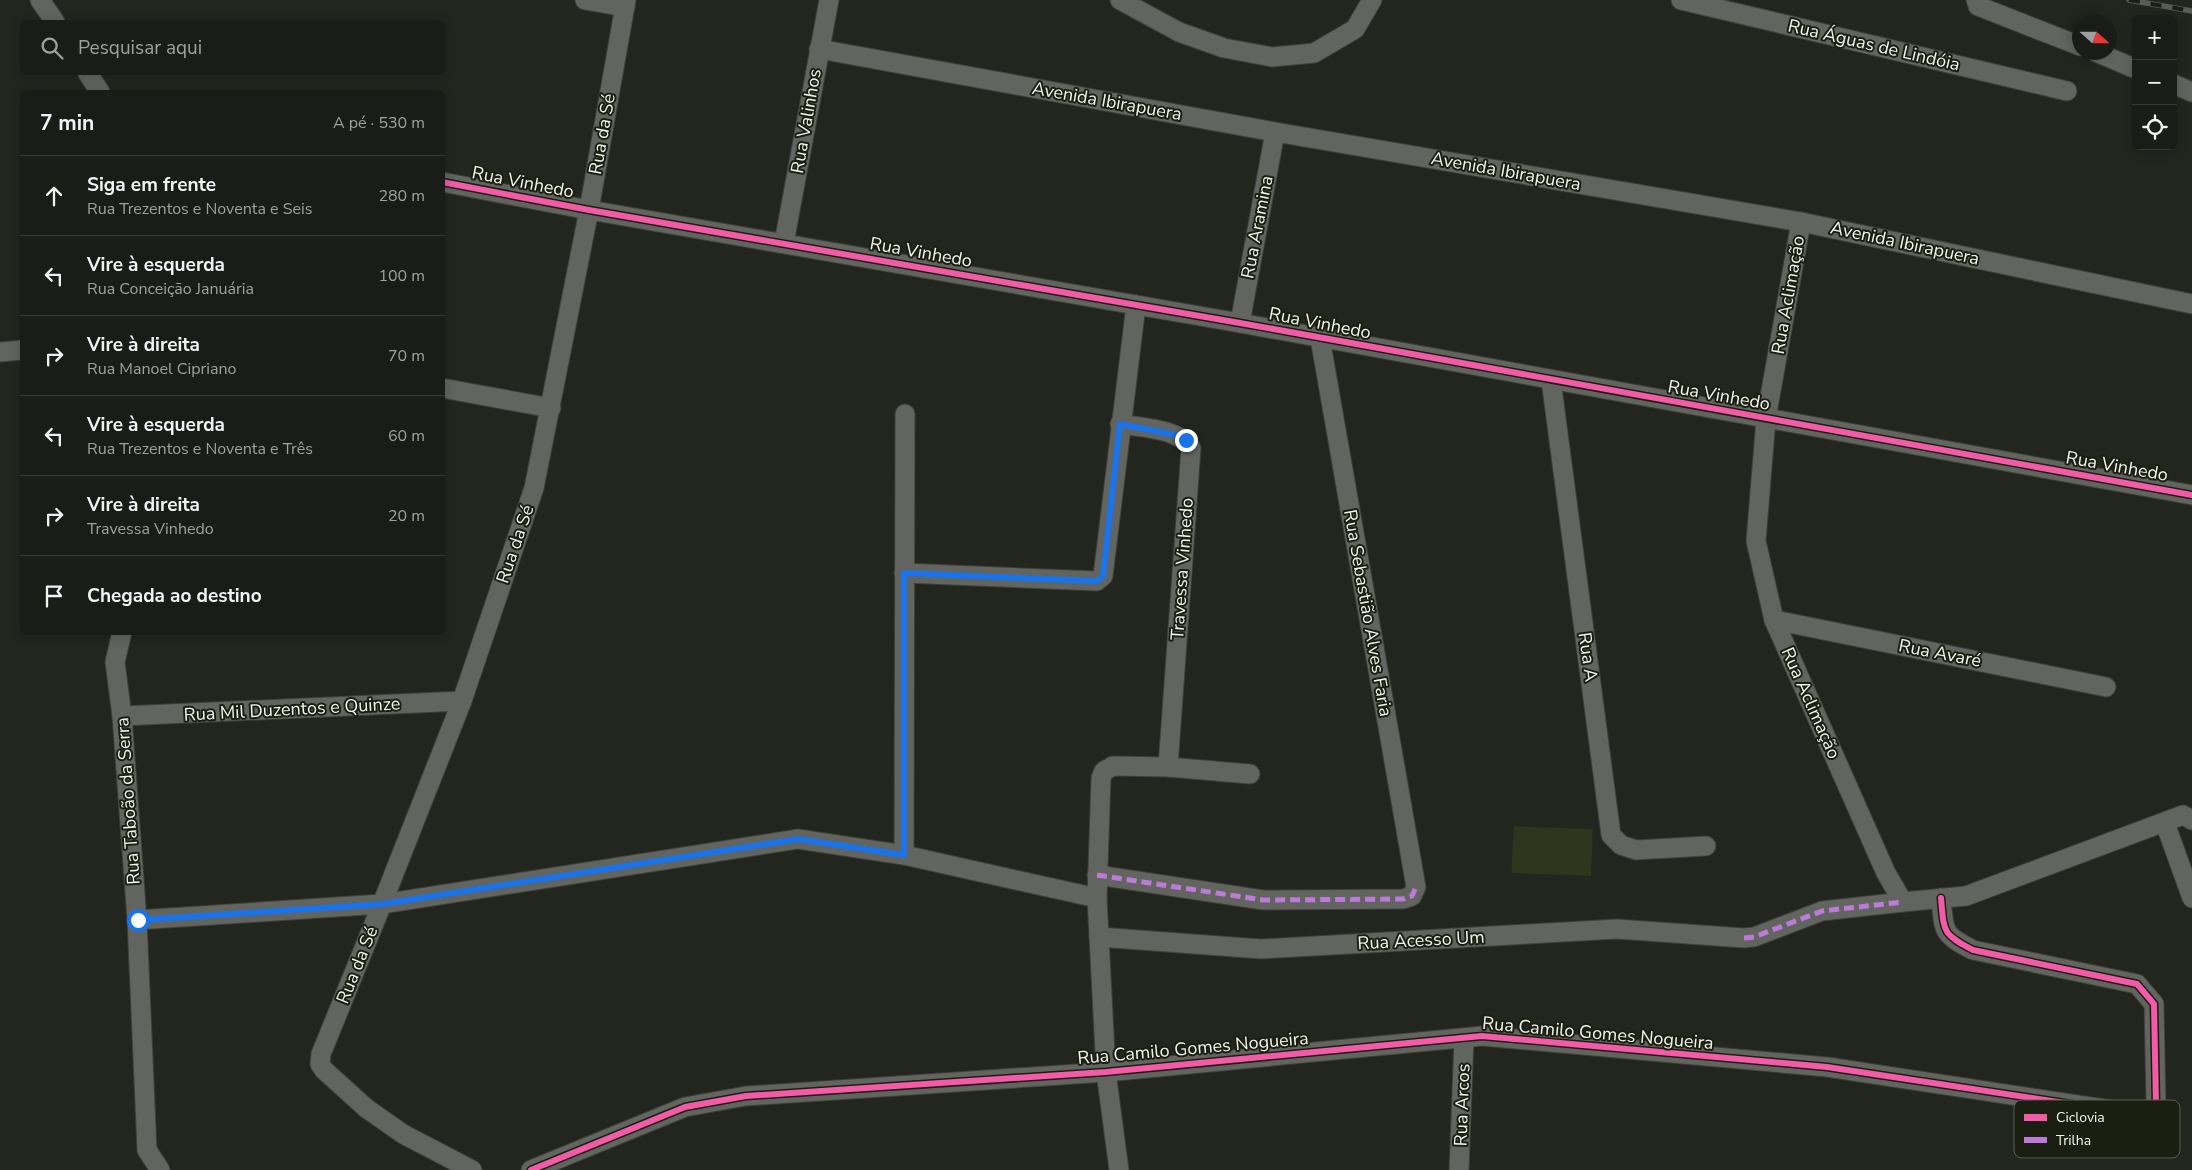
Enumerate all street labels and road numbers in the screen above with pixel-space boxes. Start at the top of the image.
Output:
street label: Rua Águas de Lindóia [1786,14,1962,76]
street label: Rua Valinhos [785,67,827,175]
street label: Avenida Ibirapuera [1030,76,1184,126]
street label: Rua da Sé [583,92,621,176]
street label: Avenida Ibirapuera [1429,146,1583,196]
street label: Rua Vinhedo [470,160,576,204]
street label: Rua Aramina [1235,173,1279,281]
street label: Avenida Ibirapuera [1828,215,1982,271]
street label: Rua Vinhedo [868,231,974,273]
street label: Rua Aclimação [1766,234,1810,356]
street label: Rua Vinhedo [1267,301,1373,345]
street label: Rua Vinhedo [1666,374,1772,416]
street label: Rua Vinhedo [2064,445,2170,487]
street label: Travessa Vinhedo [1165,497,1199,641]
street label: Rua da Sé [490,502,540,586]
street label: Rua Sebastião Alves Faria [1338,508,1398,718]
street label: Rua A [1573,631,1603,683]
street label: Rua Avaré [1897,633,1983,673]
street label: Rua Aclimação [1776,643,1846,763]
street label: Rua Mil Duzentos e Quinze [183,691,401,727]
street label: Rua Taboão da Serra [110,717,146,885]
street label: Rua da Sé [331,923,383,1007]
street label: Rua Acesso Um [1357,925,1485,955]
street label: Rua Camilo Gomes Nogueira [1481,1011,1715,1055]
street label: Rua Camilo Gomes Nogueira [1076,1026,1310,1070]
street label: Rua Arcos [1449,1063,1475,1147]

